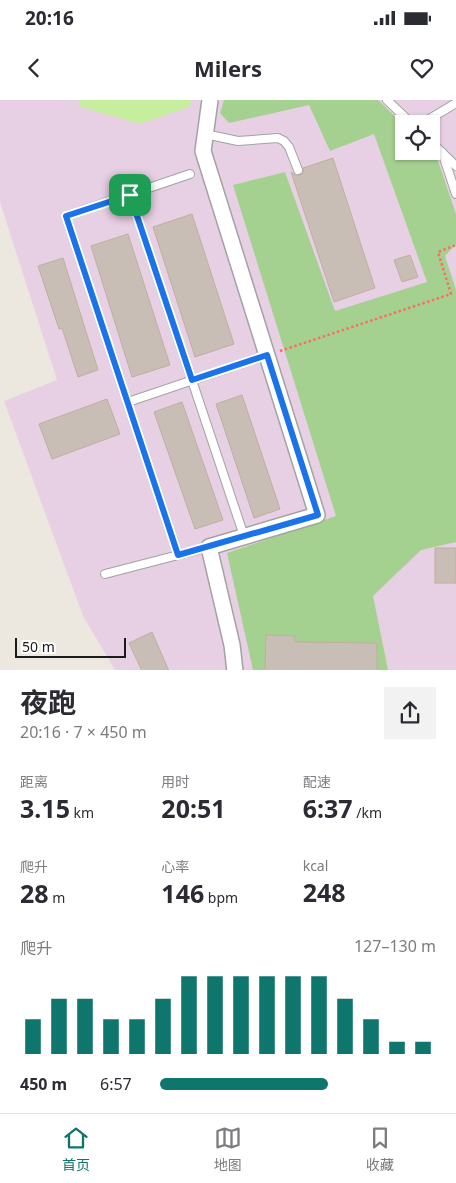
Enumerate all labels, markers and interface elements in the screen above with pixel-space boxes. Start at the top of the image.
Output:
text: 20:16 [25,5,74,31]
text: Milers [194,53,262,83]
icon: back [20,54,48,82]
icon: heart [408,54,436,82]
map controls [395,115,440,160]
button: locate [395,115,440,160]
pin [109,174,151,216]
icon: arrive [116,181,144,209]
scale bar [15,636,126,659]
text: 50 m [22,637,55,656]
text: 夜跑 [20,683,76,721]
button: share [384,687,436,739]
text: 20:16 · 7 × 450 m [20,721,147,743]
text: 距离 [20,772,48,791]
text: 用时 [161,772,189,791]
text: 配速 [303,772,331,791]
text: 3.15 [20,791,70,825]
text: 20:51 [161,791,226,825]
text: 6:37 [303,791,353,825]
text: km [70,803,94,822]
text: /km [353,803,382,822]
text: kcal [303,856,328,875]
text: 爬升 [20,857,48,876]
text: 心率 [161,857,189,876]
text: 248 [303,875,346,909]
text: 28 [20,876,49,910]
text: 146 [161,876,204,910]
text: m [49,888,65,907]
text: bpm [204,888,238,907]
text: 127–130 m [354,935,436,957]
text: 爬升 [20,937,52,959]
text: 450 m [20,1073,67,1095]
text: 6:57 [100,1073,132,1095]
tab: 首页 [62,1124,90,1174]
tab: 地图 [214,1124,242,1174]
tab: 收藏 [366,1124,394,1174]

